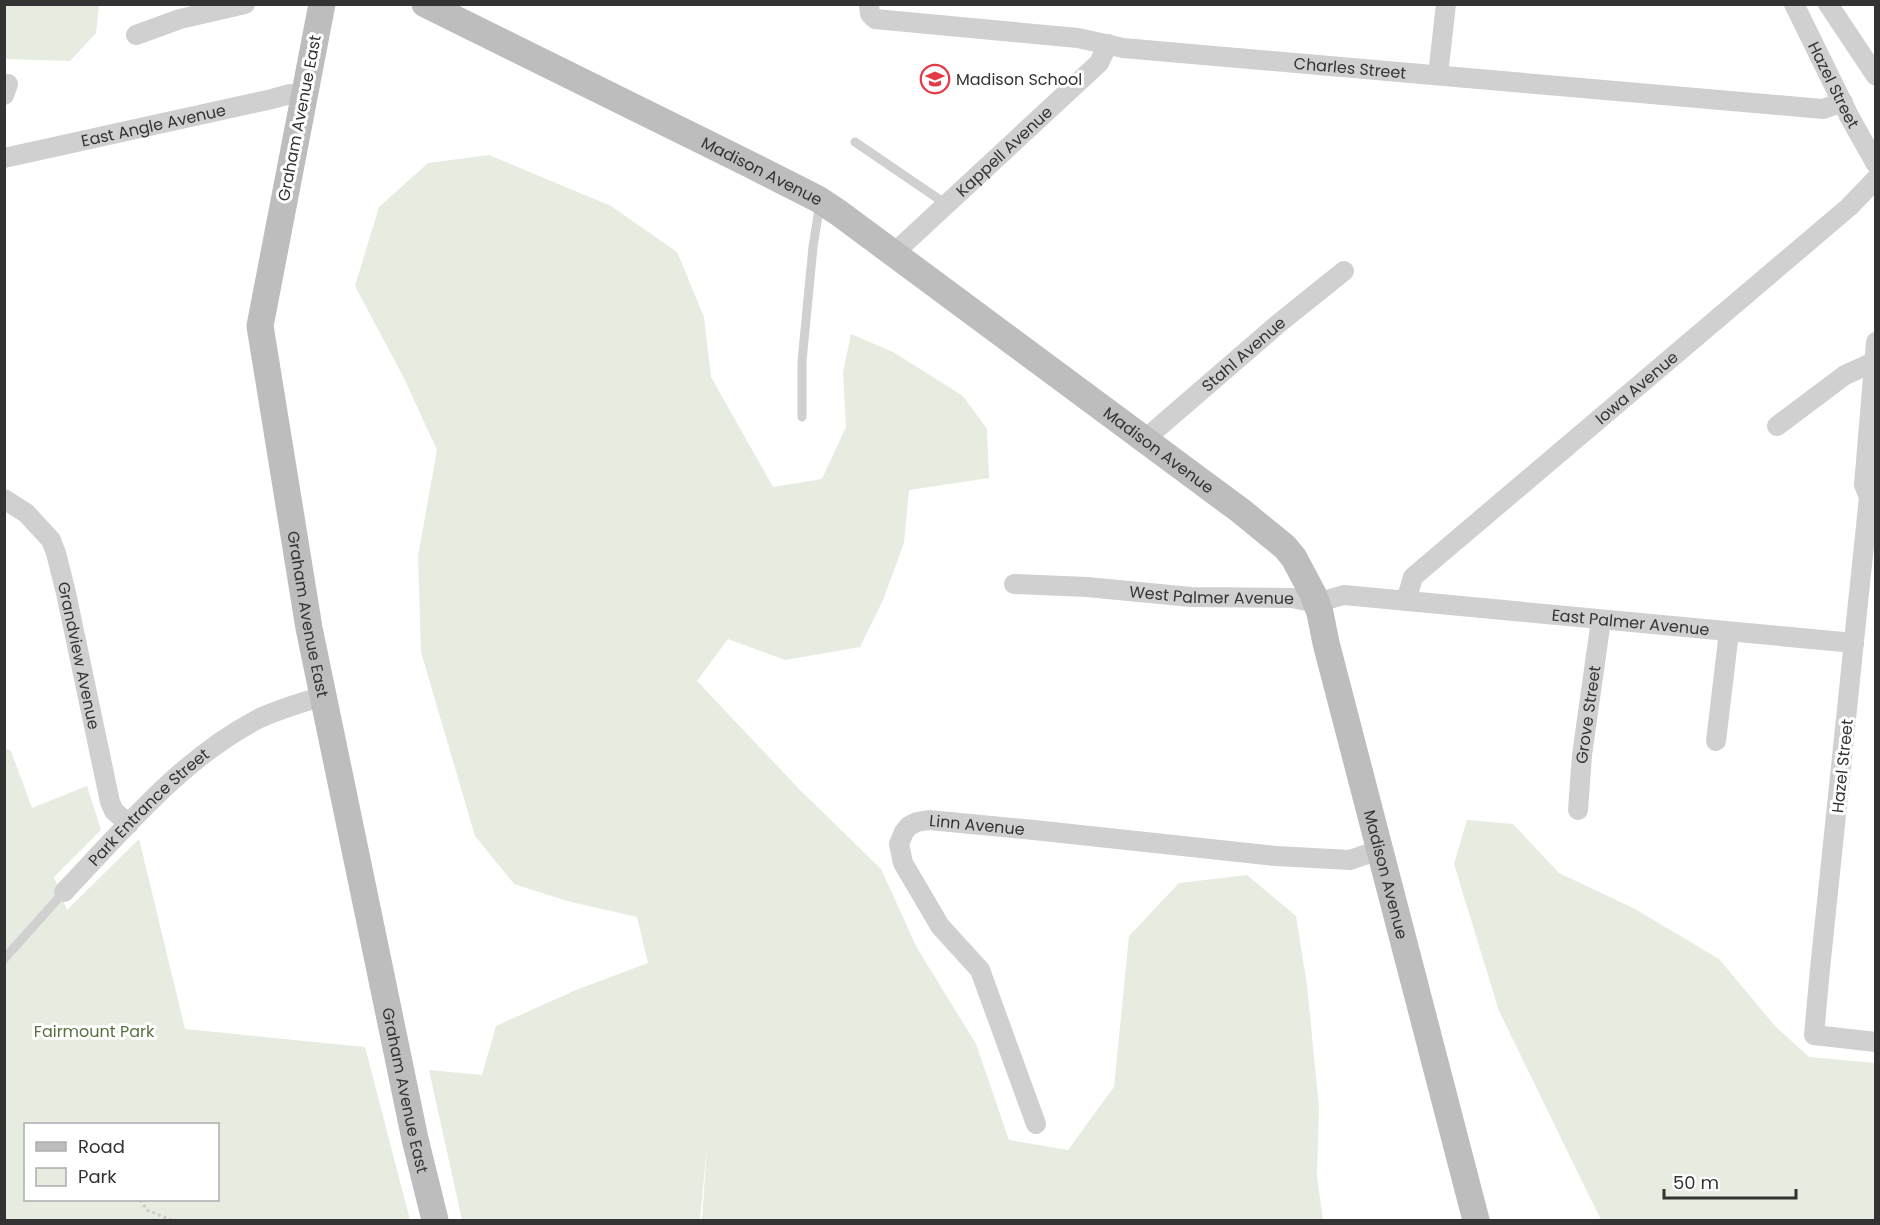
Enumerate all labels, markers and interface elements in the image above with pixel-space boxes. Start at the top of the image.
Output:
street label: Graham Avenue East [272,33,327,203]
street label: Hazel Street [1802,38,1865,133]
street label: Charles Street [1293,52,1407,85]
school or university icon: Madison School [919,63,951,95]
place label: Madison School [956,68,1082,91]
street label: East Angle Avenue [79,98,228,153]
street label: Kappell Avenue [951,101,1058,202]
street label: Madison Avenue [697,131,826,211]
street label: Stahl Avenue [1197,311,1291,397]
street label: Iowa Avenue [1590,346,1683,430]
street label: Madison Avenue [1098,402,1219,499]
street label: Graham Avenue East [281,529,334,700]
street label: Grandview Avenue [52,579,105,732]
street label: West Palmer Avenue [1128,580,1294,610]
street label: East Palmer Avenue [1551,604,1710,641]
street label: Grove Street [1570,664,1606,764]
street label: Hazel Street [1826,718,1859,814]
street label: Park Entrance Street [83,743,214,871]
street label: Madison Avenue [1358,807,1413,942]
street label: Linn Avenue [928,809,1026,841]
street label: Graham Avenue East [376,1005,434,1176]
park label: Fairmount Park [34,1020,155,1043]
legend [24,1123,219,1201]
text: Road [78,1134,125,1159]
scale bar [1664,1162,1796,1200]
text: Park [78,1164,117,1189]
text: 50 m [1673,1170,1719,1195]

